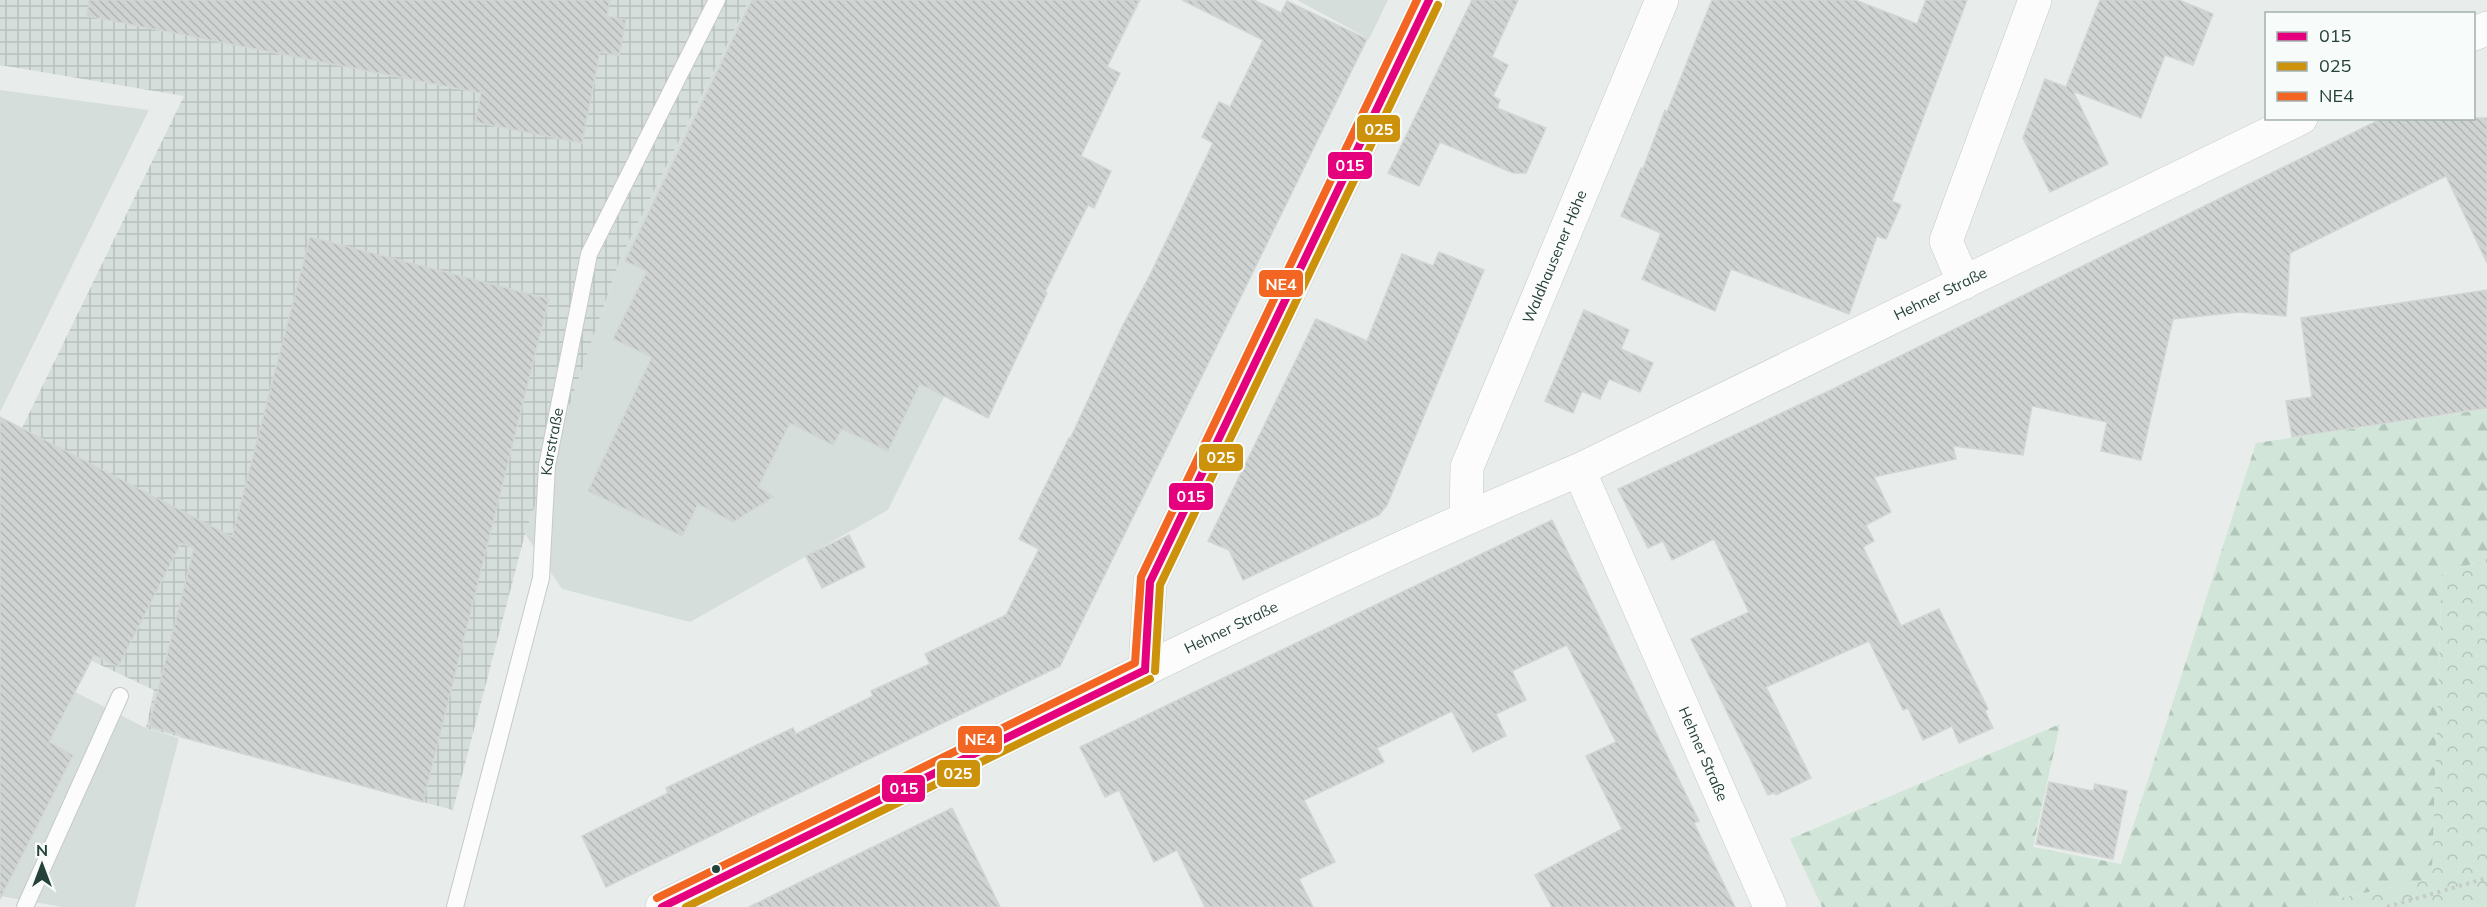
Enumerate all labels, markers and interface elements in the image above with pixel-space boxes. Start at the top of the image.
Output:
legend [2265,12,2475,120]
text: 015 [2319,24,2352,47]
text: 025 [2319,54,2352,77]
text: NE4 [2319,84,2354,107]
line badge: 025 [1356,114,1401,143]
text: 025 [1365,119,1394,139]
line badge: 015 [1327,151,1373,180]
text: 015 [1336,155,1365,175]
street label: Waldhausener Höhe [1518,187,1591,326]
street label: Hehner Straße [1890,263,1990,324]
line badge: NE4 [1258,269,1304,298]
text: NE4 [1265,274,1297,294]
street label: Karstraße [537,406,567,476]
line badge: 025 [1198,443,1244,472]
text: 025 [1207,447,1236,467]
line badge: 015 [1168,482,1214,511]
text: 015 [1177,486,1206,506]
street label: Hehner Straße [1181,597,1281,658]
street label: Hehner Straße [1675,704,1733,804]
line badge: NE4 [957,725,1003,754]
text: NE4 [964,729,996,749]
line badge: 025 [936,759,981,788]
text: 025 [944,763,973,783]
line badge: 015 [881,774,926,803]
text: 015 [890,778,919,798]
north arrow [12,835,72,895]
text: N [36,840,48,860]
unlabelled marker [710,863,722,875]

